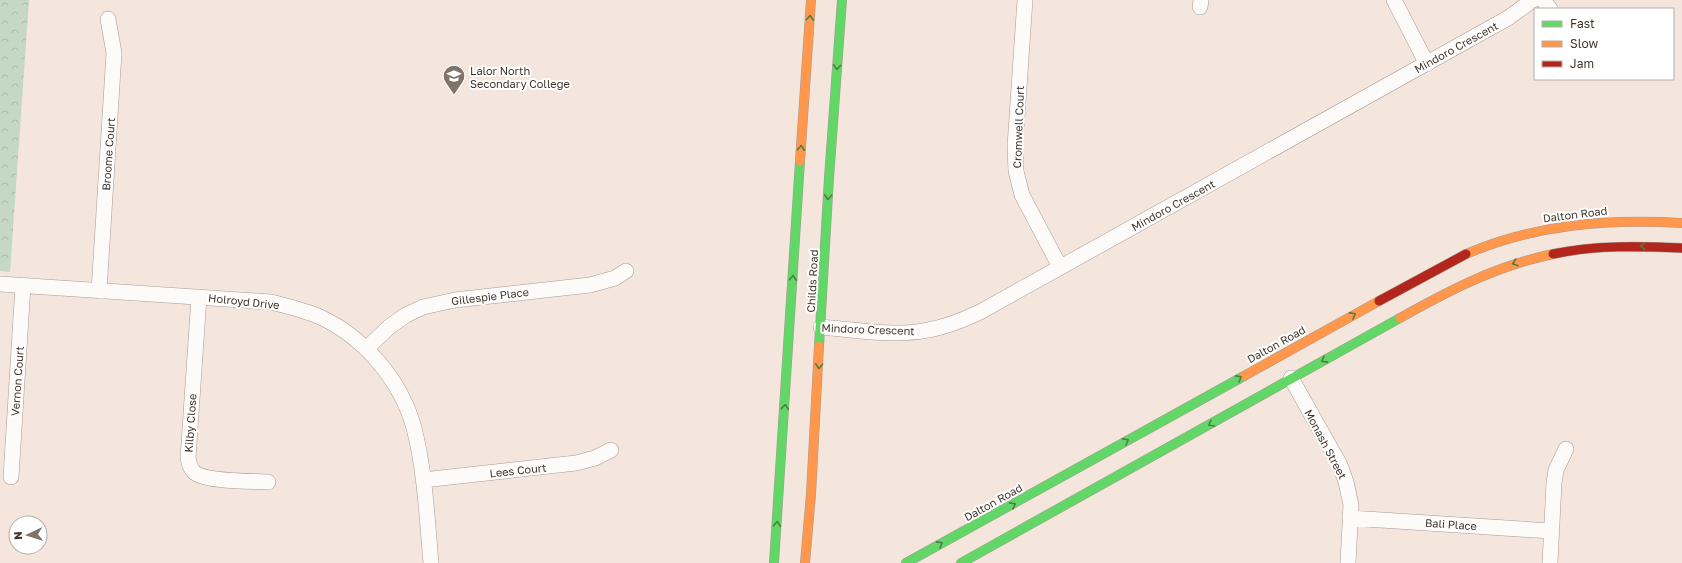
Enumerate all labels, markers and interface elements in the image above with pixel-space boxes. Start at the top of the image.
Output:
legend [1534,8,1674,80]
one-way arrow [805,15,814,21]
text: Fast [1570,16,1595,31]
street label: Mindoro Crescent [1412,19,1500,75]
text: Slow [1570,36,1598,51]
text: Jam [1570,56,1594,71]
school or university icon: Lalor North Secondary College [441,63,467,96]
place label: Lalor North Secondary College [470,64,570,90]
one-way arrow [833,64,842,70]
street label: Cromwell Court [1010,86,1026,168]
street label: Broome Court [99,117,117,191]
one-way arrow [797,145,806,151]
street label: Mindoro Crescent [1129,177,1217,233]
one-way arrow [824,194,833,200]
street label: Dalton Road [1542,204,1608,224]
one-way arrow [1640,242,1646,250]
street label: Childs Road [804,249,820,313]
one-way arrow [1512,258,1519,267]
one-way arrow [788,275,797,281]
street label: Gillespie Place [450,285,530,307]
street label: Holroyd Drive [208,291,280,311]
one-way arrow [1349,312,1356,319]
street label: Mindoro Crescent [821,321,915,337]
street label: Dalton Road [1245,323,1307,365]
street label: Vernon Court [8,346,26,416]
one-way arrow [1321,355,1328,362]
one-way arrow [814,363,823,369]
one-way arrow [1235,375,1242,382]
street label: Kilby Close [181,393,199,453]
one-way arrow [780,404,789,410]
street label: Monash Street [1302,407,1350,481]
one-way arrow [1208,419,1215,426]
one-way arrow [1122,439,1129,446]
street label: Lees Court [489,461,547,479]
street label: Dalton Road [962,481,1024,523]
one-way arrow [1008,502,1016,509]
north arrow [8,515,48,555]
street label: Bali Place [1425,516,1477,532]
one-way arrow [773,521,781,527]
text: N [11,531,24,540]
one-way arrow [936,542,944,549]

